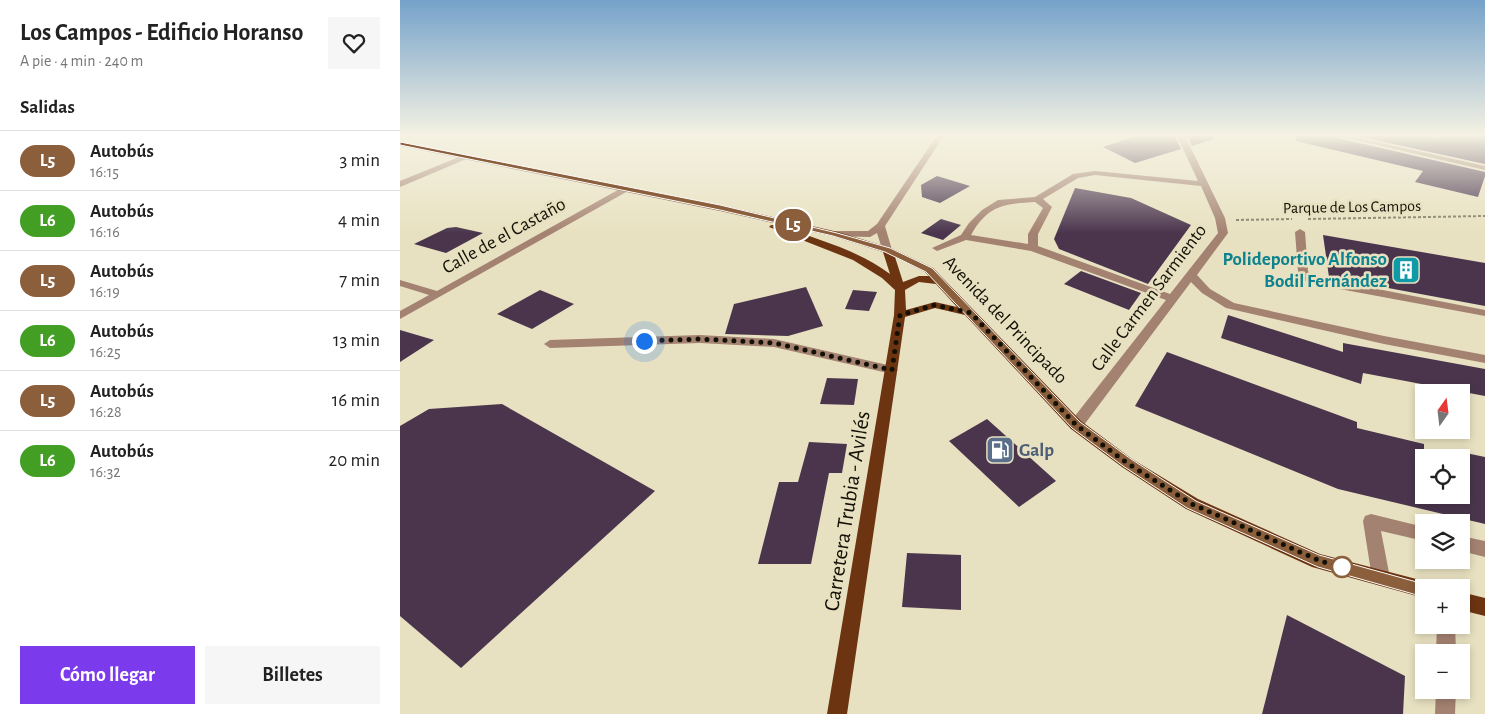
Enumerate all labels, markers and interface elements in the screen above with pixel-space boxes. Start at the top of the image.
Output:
button: heart [328,17,380,69]
text: Los Campos - Edificio Horanso [20,21,303,45]
text: A pie · 4 min · 240 m [20,53,143,69]
text: Salidas [20,98,75,117]
text: Autobús [90,142,154,161]
text: 3 min [339,151,380,170]
text: L5 [40,152,55,170]
text: 16:15 [90,164,119,180]
street label: Calle de el Castaño [439,194,569,278]
street label: Parque de Los Campos [1283,198,1421,216]
text: Autobús [90,202,154,221]
line badge: L5 [770,209,816,241]
text: 4 min [338,211,380,230]
text: L6 [39,212,56,230]
text: L5 [785,216,801,234]
street label: Calle Carmen Sarmiento [1088,221,1210,375]
text: 16:16 [90,224,120,240]
place label: Polideportivo Alfonso Bodil Fernández [1222,250,1387,291]
street label: Avenida del Principado [939,252,1071,388]
building icon: Polideportivo Alfonso Bodil Fernández [1391,255,1421,285]
text: Autobús [90,262,154,281]
text: 7 min [339,271,380,290]
text: L5 [40,272,55,290]
text: 16:19 [90,284,120,300]
text: Autobús [90,322,154,341]
your location [632,329,657,354]
text: 13 min [333,331,380,350]
text: L6 [39,332,56,350]
text: 16:25 [90,344,121,360]
text: Autobús [90,382,154,401]
north arrow [1415,384,1470,439]
map controls [1415,384,1470,699]
text: 16 min [332,391,380,410]
text: L5 [40,392,55,410]
text: 16:28 [90,404,122,420]
street label: Carretera Trubia - Avilés [820,409,874,613]
fuel station icon: Galp [985,435,1015,465]
place label: Galp [1019,441,1054,460]
text: Autobús [90,442,154,461]
button: locate [1415,449,1470,504]
text: 20 min [329,451,380,470]
text: L6 [39,452,56,470]
text: 16:32 [90,464,121,480]
button: layers [1415,514,1470,569]
unlabelled marker [1331,556,1353,578]
button: + [1415,579,1470,634]
button: − [1415,644,1470,699]
button: Cómo llegar [20,646,195,704]
button: Billetes [205,646,380,704]

